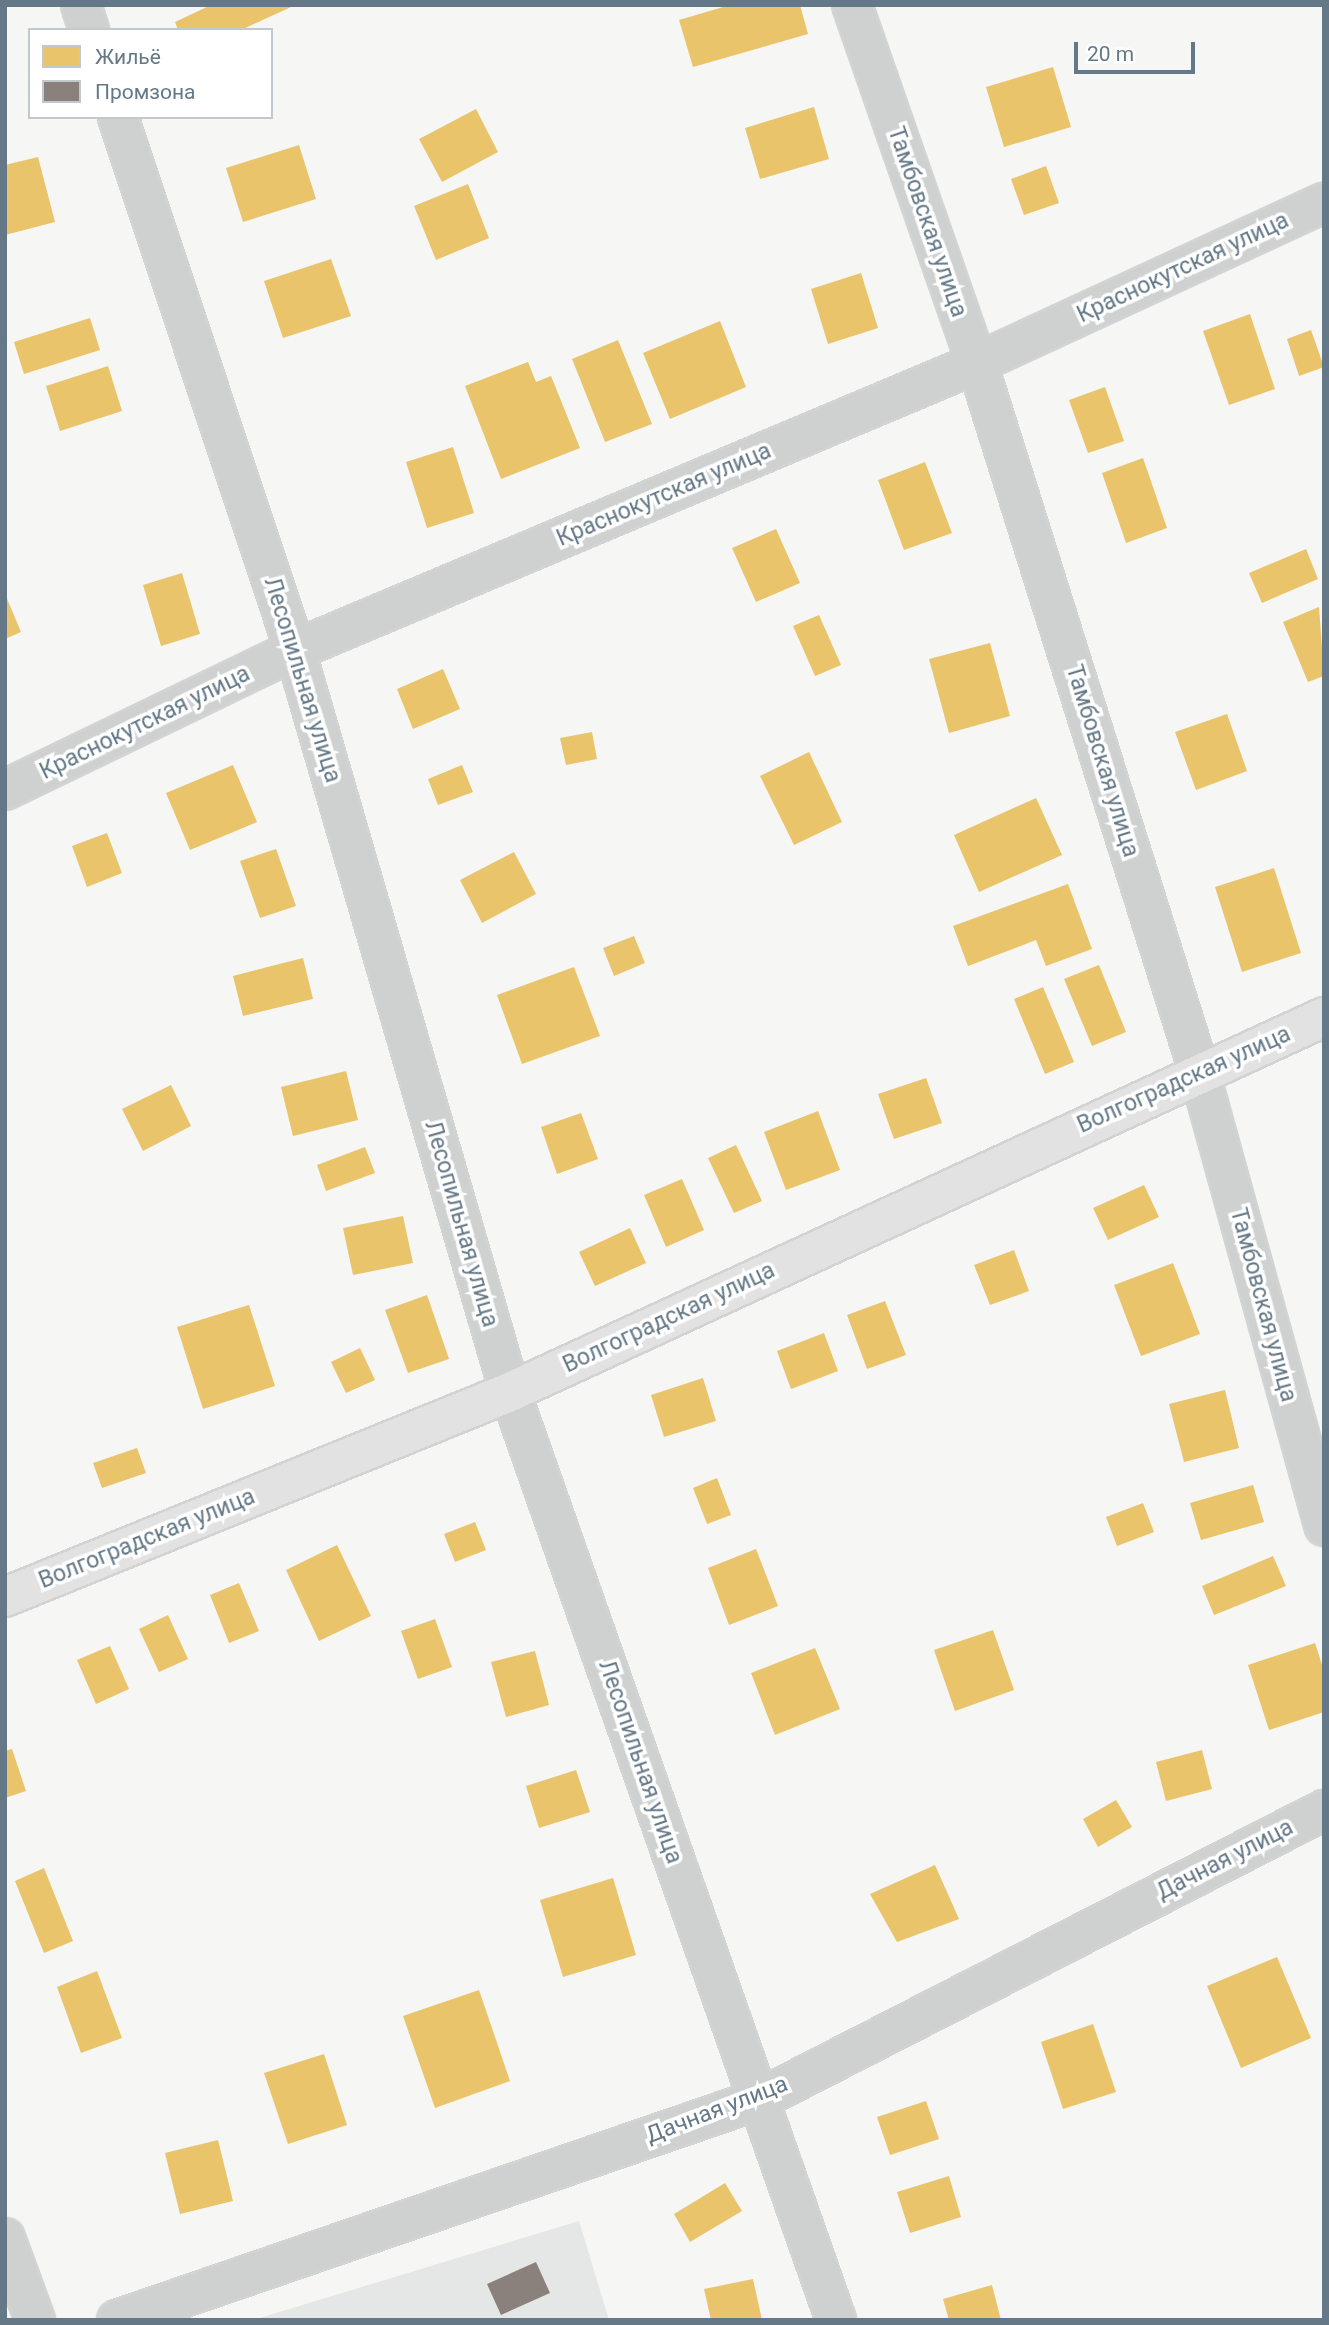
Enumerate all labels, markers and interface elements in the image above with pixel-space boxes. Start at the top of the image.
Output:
legend [28,28,273,119]
scale bar [1077,28,1198,72]
text: 20 m [1087,42,1134,66]
text: Жильё [95,45,161,69]
text: Промзона [95,80,196,104]
street label: Тамбовская улица [881,123,973,321]
street label: Краснокутская улица [1073,207,1293,329]
street label: Краснокутская улица [553,437,775,553]
street label: Лесопильная улица [258,574,346,786]
street label: Краснокутская улица [35,660,255,786]
street label: Тамбовская улица [1060,662,1144,860]
street label: Волгоградская улица [1073,1021,1295,1139]
street label: Лесопильная улица [418,1118,504,1330]
street label: Тамбовская улица [1224,1205,1302,1405]
street label: Волгоградская улица [559,1257,779,1379]
street label: Волгоградская улица [35,1483,259,1595]
street label: Лесопильная улица [592,1657,688,1867]
street label: Дачная улица [1152,1814,1298,1906]
street label: Дачная улица [642,2070,792,2150]

